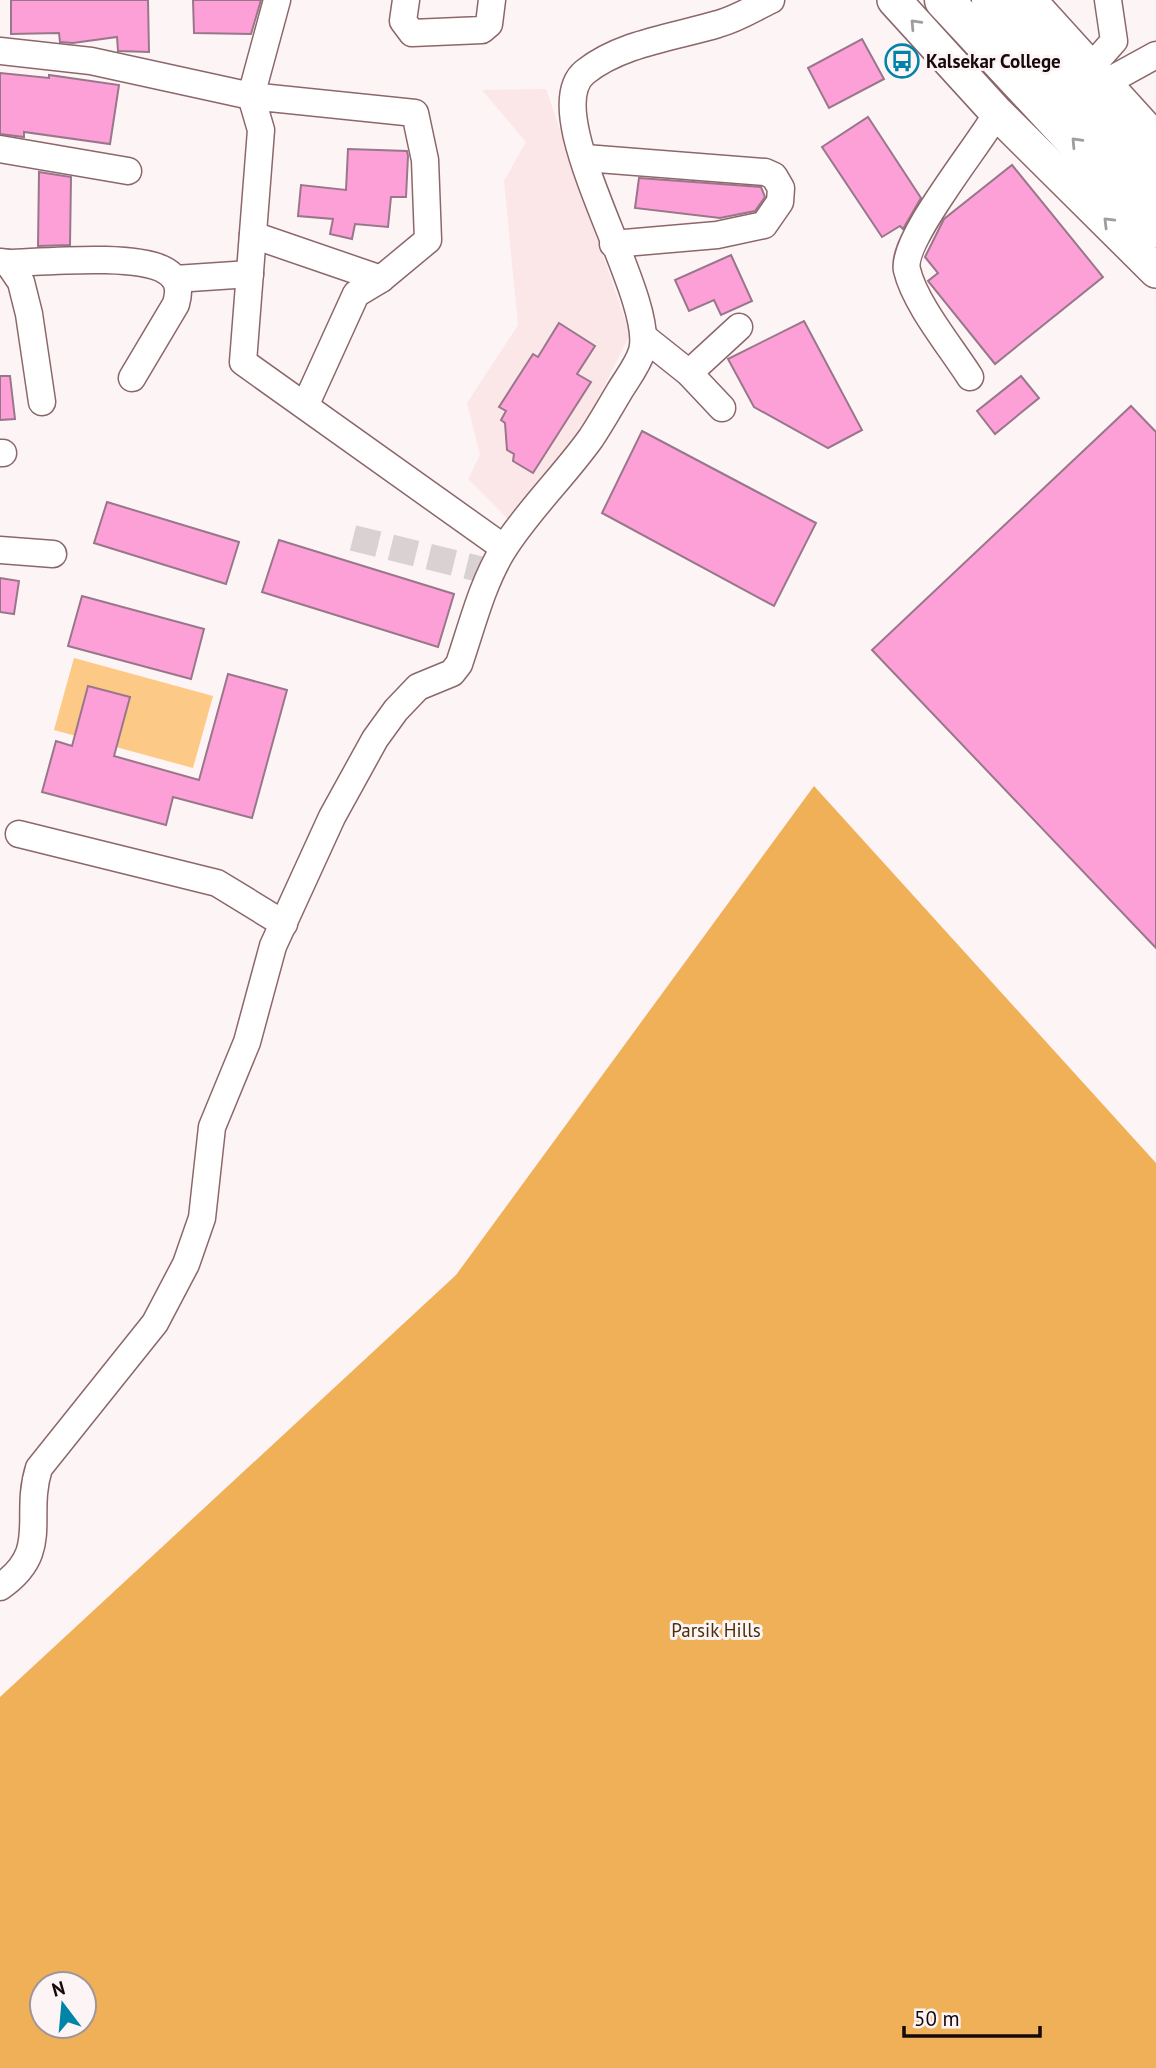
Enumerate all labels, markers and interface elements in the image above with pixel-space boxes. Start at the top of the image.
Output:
one-way arrow [911,19,924,32]
bus stop icon: Kalsekar College [883,42,921,80]
place label: Kalsekar College [926,49,1061,73]
one-way arrow [1072,137,1084,150]
one-way arrow [1103,218,1116,231]
park label: Parsik Hills [671,1618,761,1642]
north arrow [28,1970,98,2040]
text: N [49,1975,68,2002]
scale bar [904,1994,1040,2038]
text: 50 m [914,2005,960,2032]

